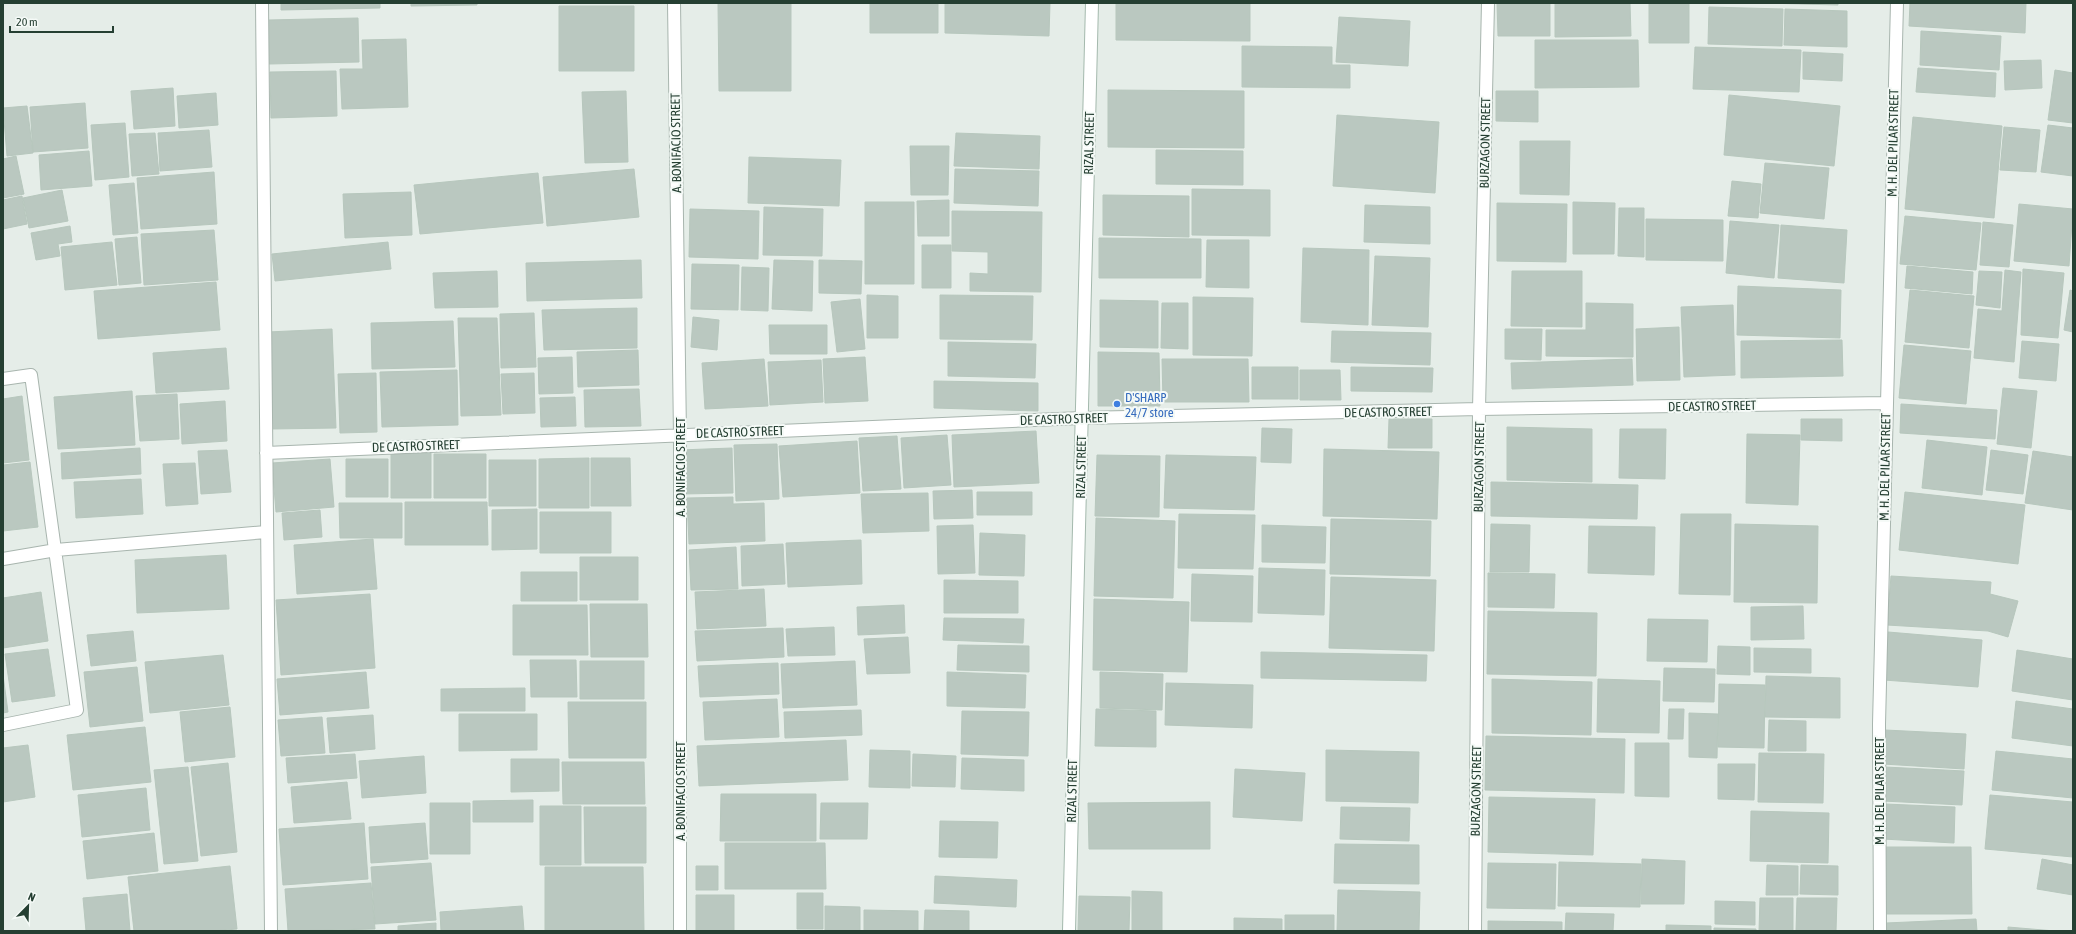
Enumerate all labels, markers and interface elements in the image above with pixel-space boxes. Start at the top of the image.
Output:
scale bar [10,8,113,34]
text: 20 m [16,15,38,29]
street label: M. H. DEL PILAR STREET [1885,89,1901,197]
street label: A. BONIFACIO STREET [668,93,684,193]
street label: BURZAGON STREET [1477,97,1493,189]
street label: RIZAL STREET [1081,111,1097,175]
place label: D'SHARP 24/7 store [1125,390,1174,420]
street label: DE CASTRO STREET [1668,398,1757,414]
marker: D'SHARP 24/7 store [1112,399,1122,409]
street label: DE CASTRO STREET [1344,404,1433,420]
street label: DE CASTRO STREET [1020,410,1109,428]
street label: M. H. DEL PILAR STREET [1877,413,1893,521]
street label: A. BONIFACIO STREET [673,417,688,517]
street label: BURZAGON STREET [1471,421,1487,513]
street label: DE CASTRO STREET [696,423,785,441]
street label: RIZAL STREET [1073,435,1089,499]
street label: DE CASTRO STREET [372,437,461,455]
street label: M. H. DEL PILAR STREET [1872,737,1887,845]
street label: A. BONIFACIO STREET [673,741,688,841]
street label: BURZAGON STREET [1468,745,1484,837]
street label: RIZAL STREET [1064,759,1080,823]
north arrow [8,886,48,926]
text: N [27,890,37,904]

